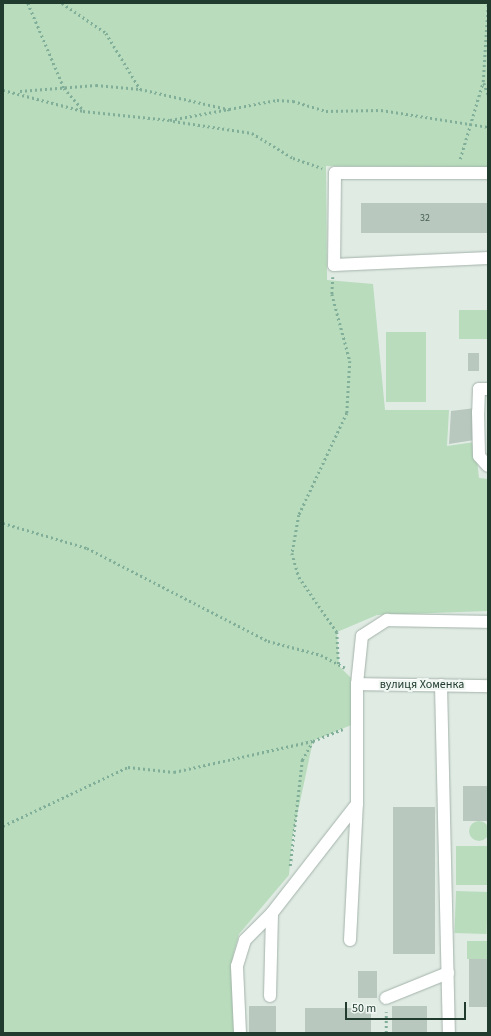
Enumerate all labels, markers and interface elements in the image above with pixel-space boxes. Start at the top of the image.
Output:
house number: 32 [420,213,430,225]
street label: вулиця Хоменка [380,678,464,692]
scale bar [347,994,468,1020]
text: 50 m [352,1000,376,1017]

